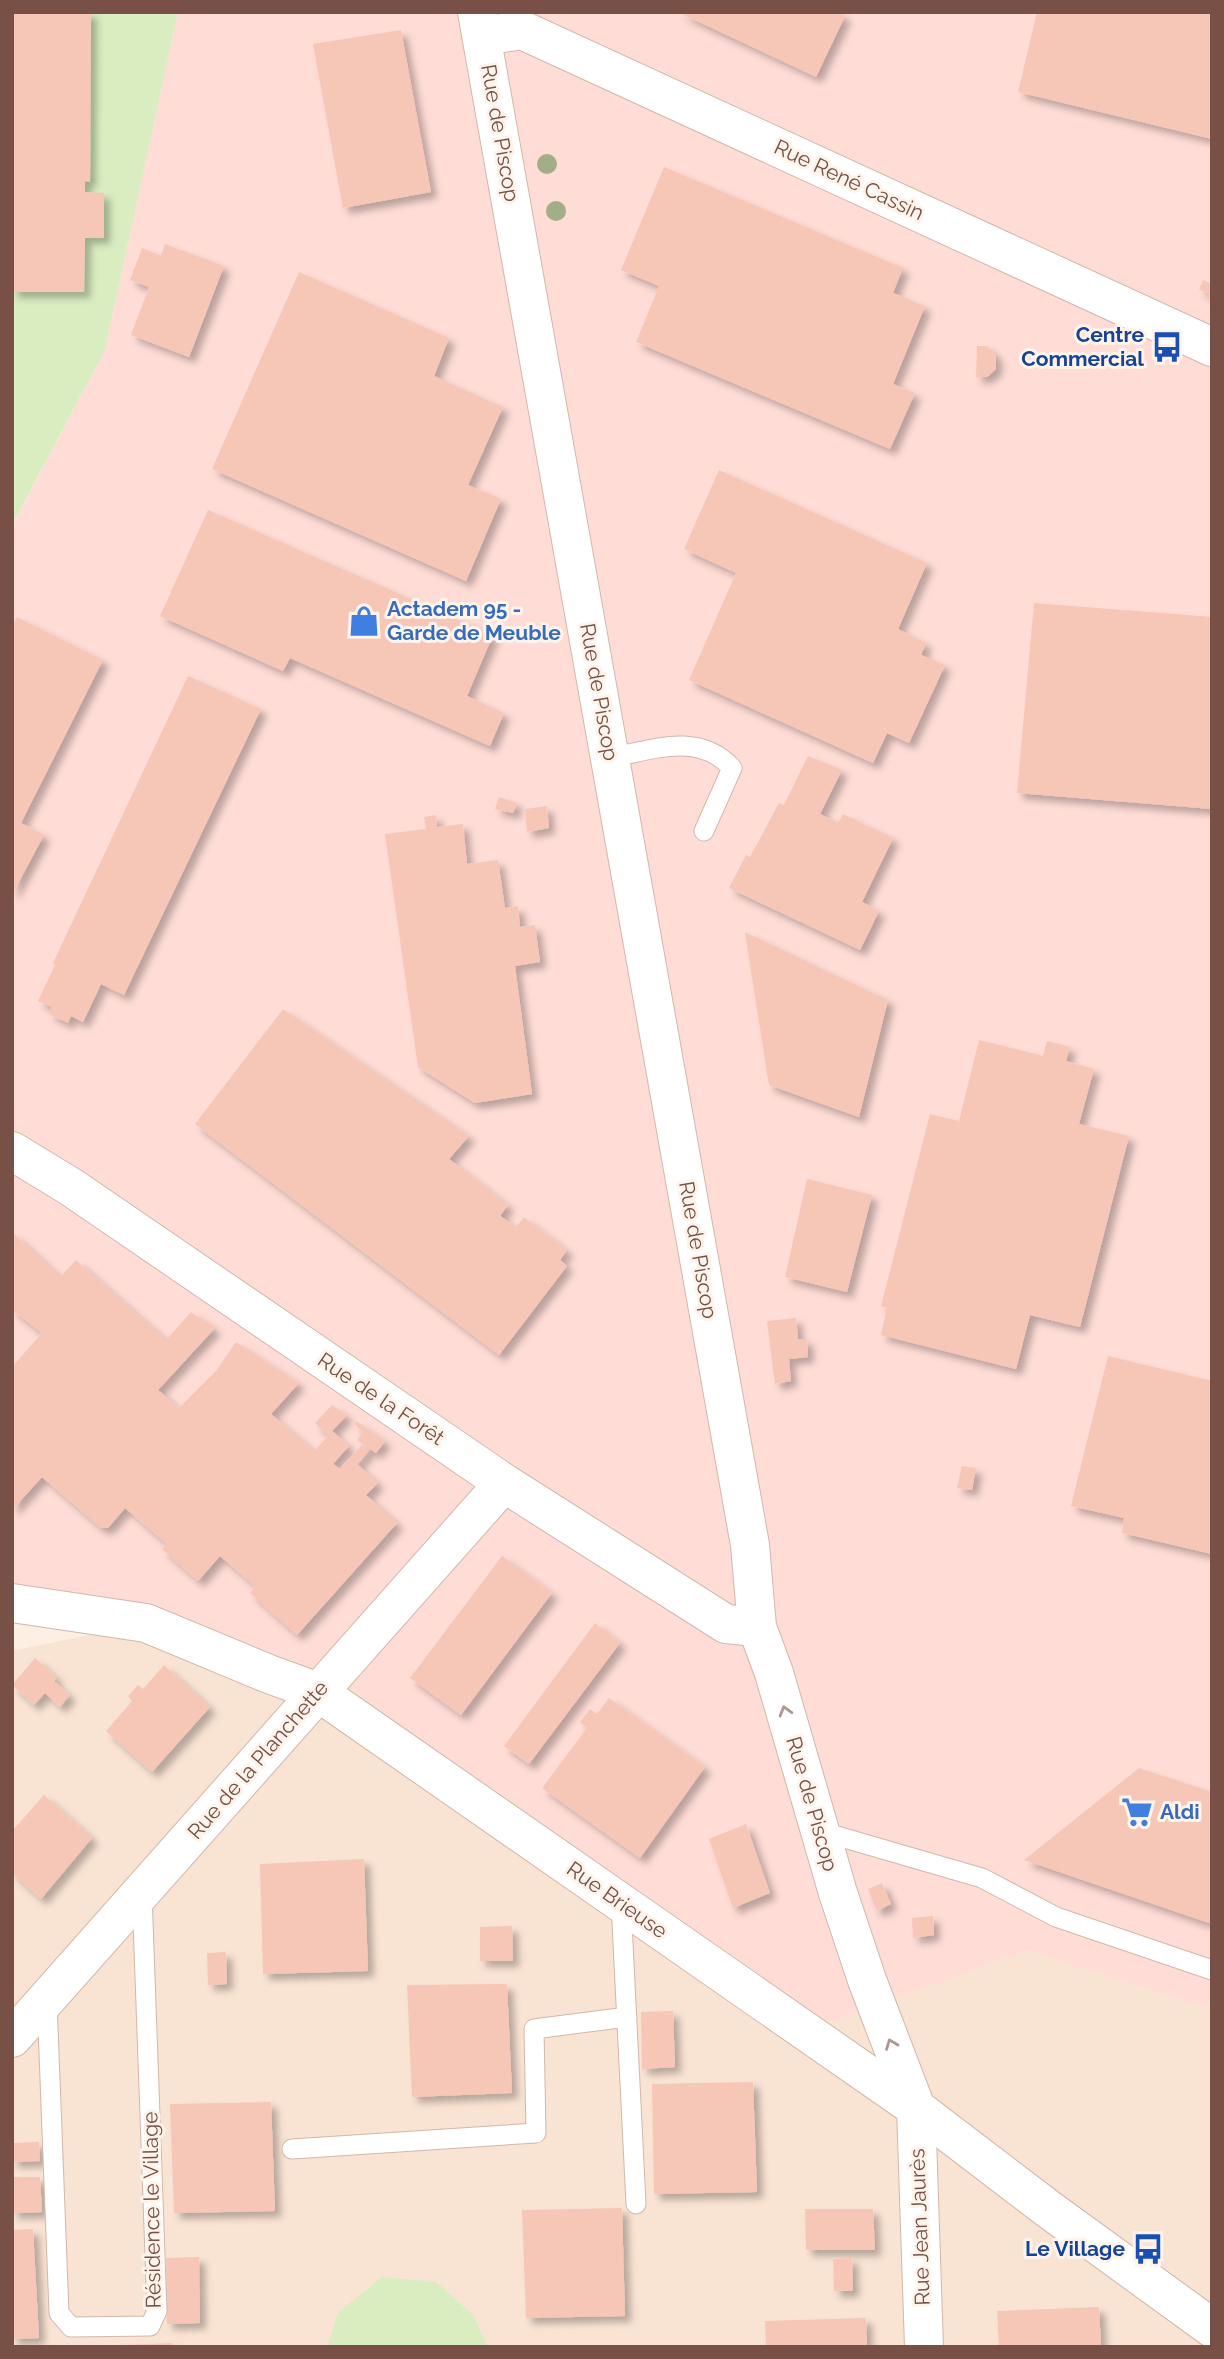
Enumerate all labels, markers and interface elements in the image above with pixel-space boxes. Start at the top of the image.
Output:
street label: Rue de Piscop [476,62,525,204]
street label: Rue René Cassin [770,134,928,225]
place label: Centre Commercial [1021,322,1144,371]
bus stop icon: Centre Commercial [1150,330,1184,364]
place label: Actadem 95 - Garde de Meuble [387,596,561,645]
shop icon: Actadem 95 - Garde de Meuble [347,604,381,638]
street label: Rue de Piscop [575,621,624,763]
street label: Rue de Piscop [674,1179,723,1321]
street label: Rue de la Forêt [313,1347,449,1450]
street label: Rue de la Planchette [182,1675,333,1844]
one-way arrow [778,1705,793,1717]
street label: Rue de Piscop [781,1734,844,1874]
supermarket icon: Aldi [1120,1795,1154,1829]
place label: Aldi [1160,1799,1200,1824]
street label: Rue Brieuse [562,1856,672,1943]
one-way arrow [886,2039,900,2051]
street label: Résidence le Village [137,2111,166,2309]
street label: Rue Jean Jaurès [904,2148,935,2306]
bus stop icon: Le Village [1131,2232,1165,2266]
place label: Le Village [1025,2236,1125,2261]

